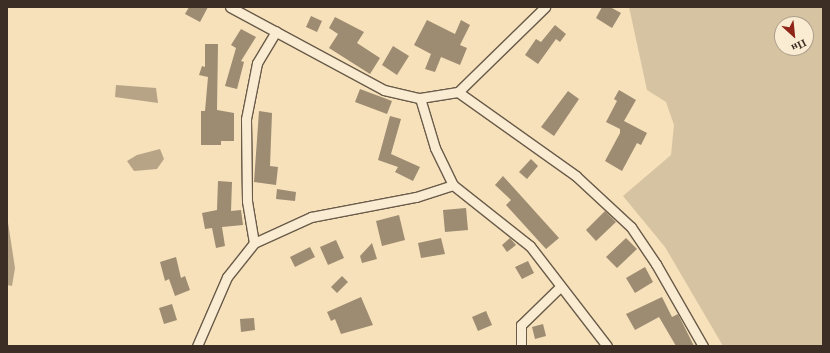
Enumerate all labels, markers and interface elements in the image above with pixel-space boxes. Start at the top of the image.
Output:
north arrow [774,16,814,56]
text: Пн [789,36,809,55]

